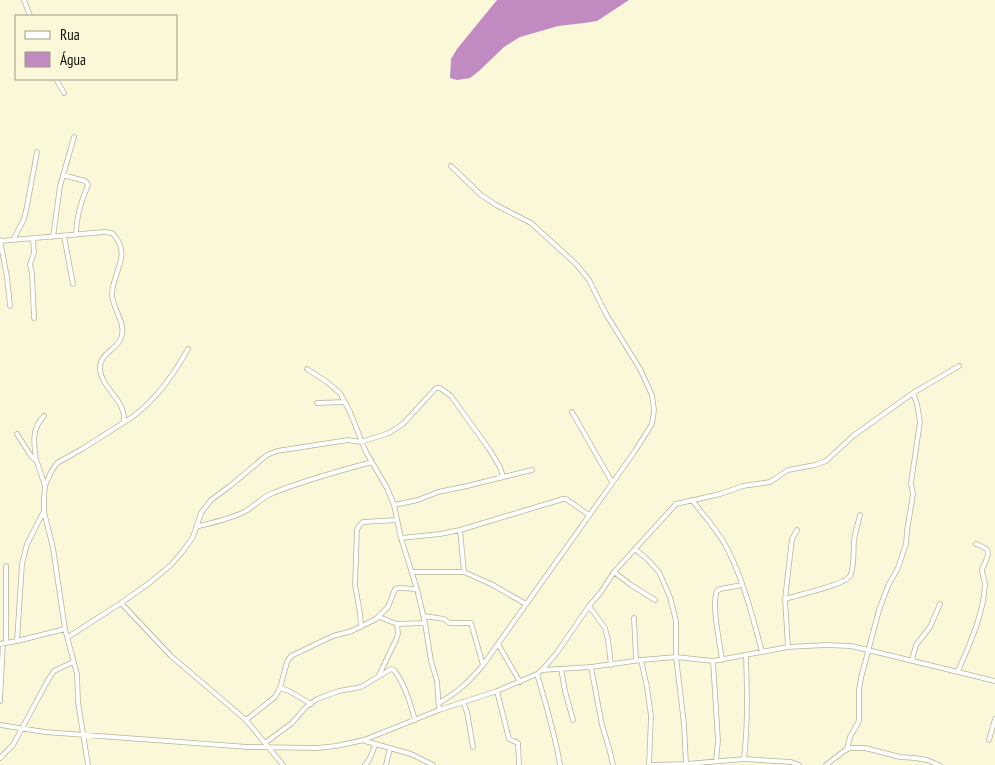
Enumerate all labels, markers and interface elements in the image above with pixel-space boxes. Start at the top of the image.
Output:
legend [15,15,178,80]
text: Rua [60,25,80,44]
text: Água [60,50,86,69]

